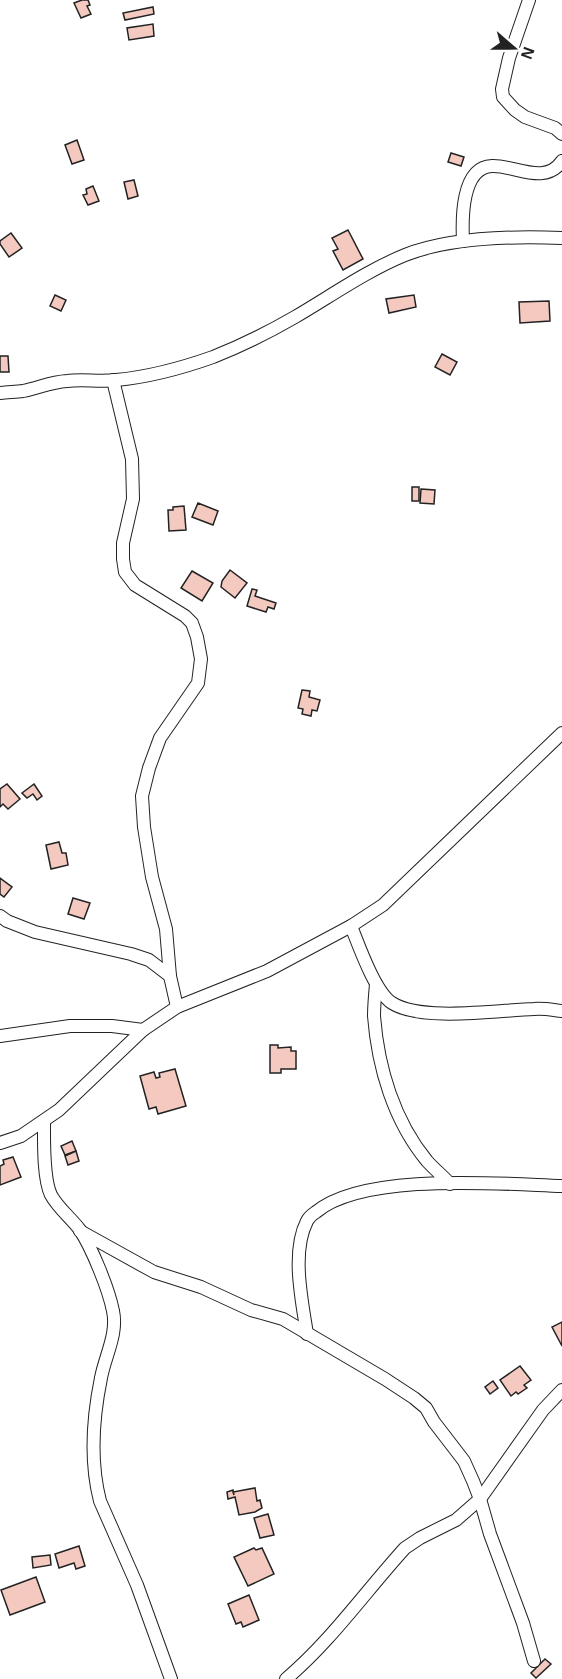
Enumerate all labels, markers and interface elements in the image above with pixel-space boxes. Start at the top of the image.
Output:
north arrow [484,18,544,78]
text: N [518,45,538,61]

